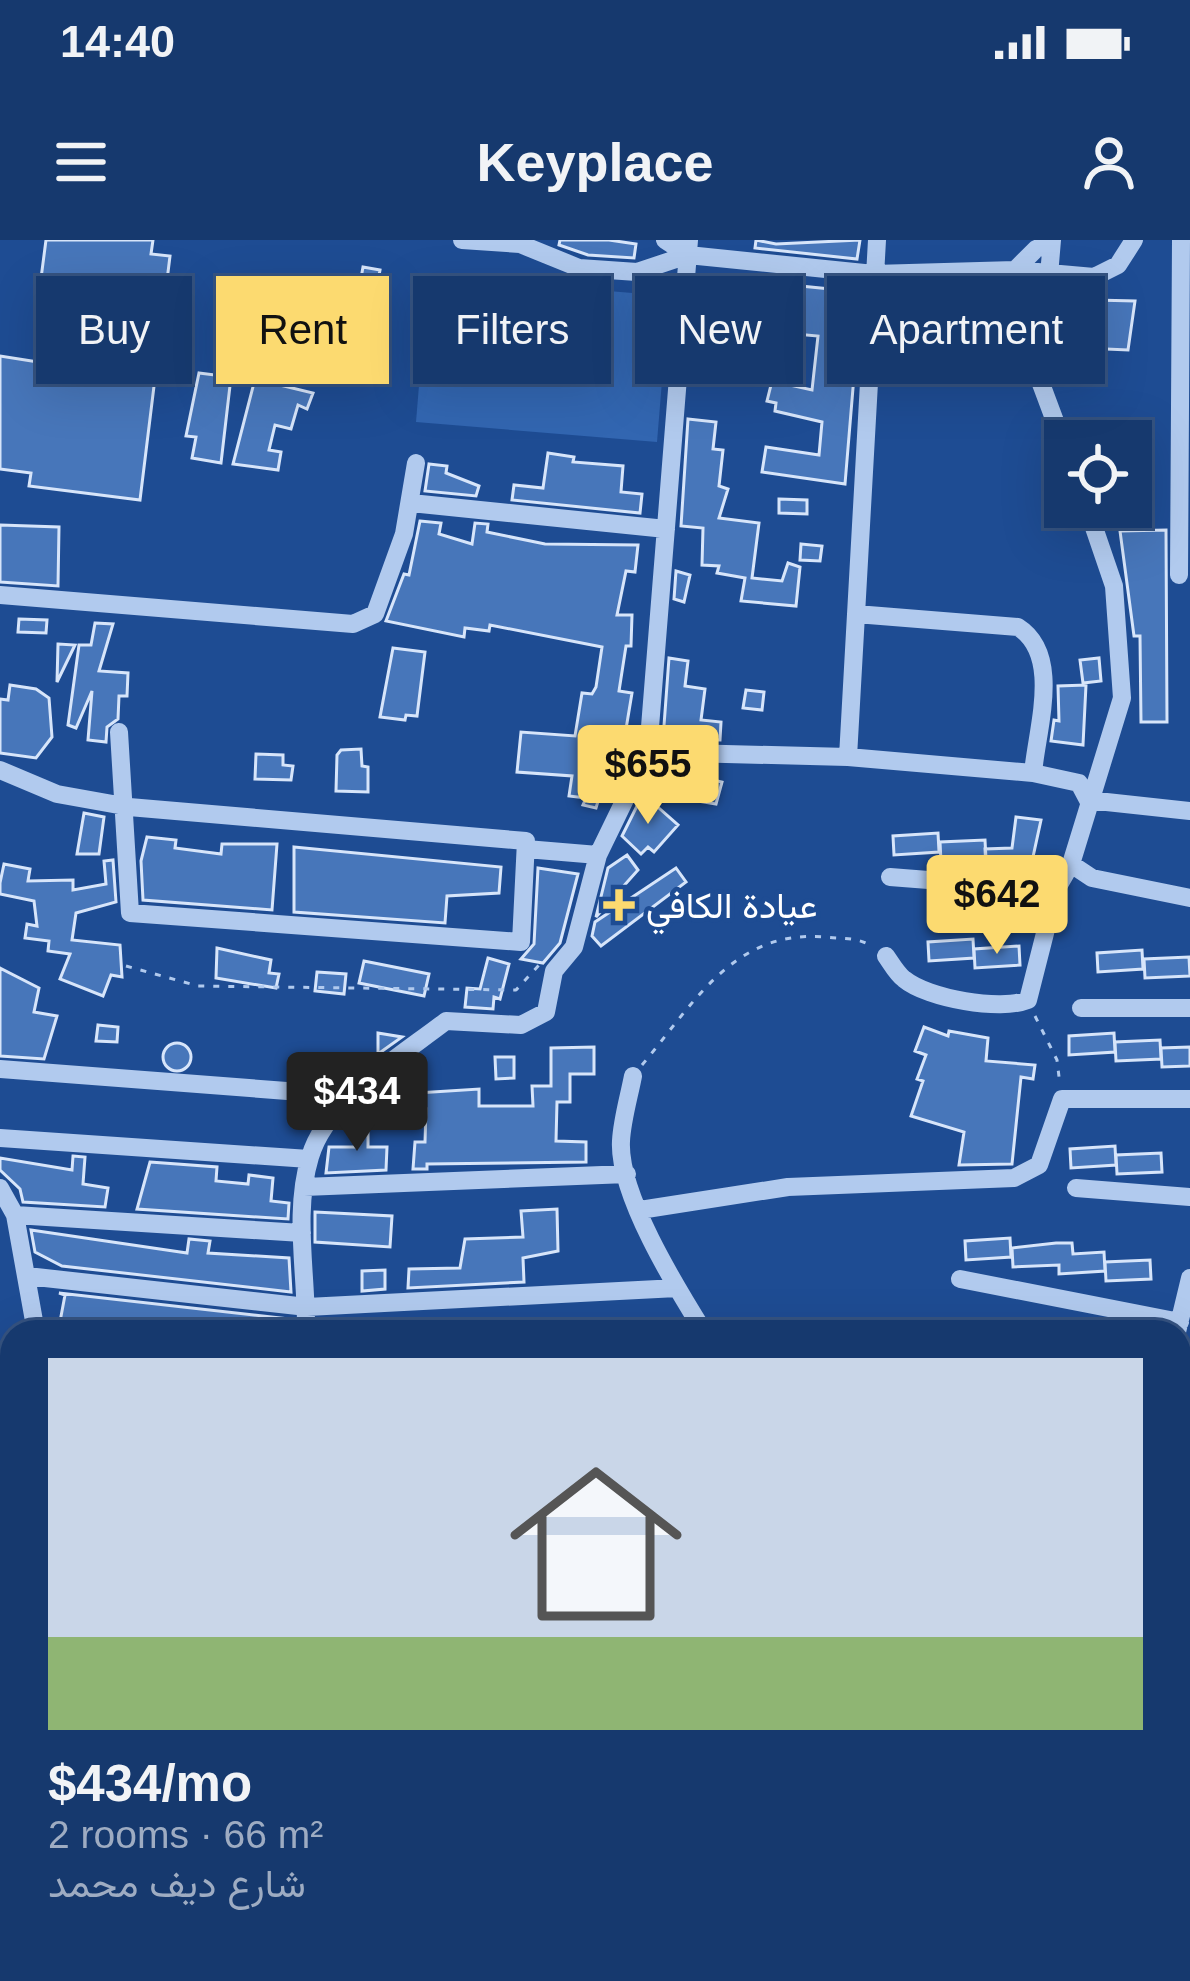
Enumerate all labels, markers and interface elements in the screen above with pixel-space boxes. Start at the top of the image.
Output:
text: 14:40 [60,16,175,67]
icon: menu [48,129,114,195]
icon: person [1076,129,1142,195]
text: Keyplace [476,132,714,192]
chip: Buy [36,276,192,384]
chip: Rent [216,276,389,384]
chip: Filters [413,276,611,384]
chip: New [635,276,803,384]
chip: Apartment [827,276,1105,384]
map controls [1044,420,1152,528]
button: locate [1044,420,1152,528]
pin: $655 [577,725,719,827]
text: $655 [605,742,691,785]
pin: $642 [926,855,1068,957]
text: $642 [954,872,1040,915]
place label: عيادة الكافي [646,885,818,935]
marker: عيادة الكافي [603,889,635,921]
pin: $434 [286,1052,428,1154]
text: $434 [314,1069,400,1112]
icon: home [488,1436,704,1652]
text: $434/mo [48,1755,252,1812]
text: 2 rooms · 66 m² [48,1813,323,1856]
text: شارع ديف محمد [48,1862,306,1905]

